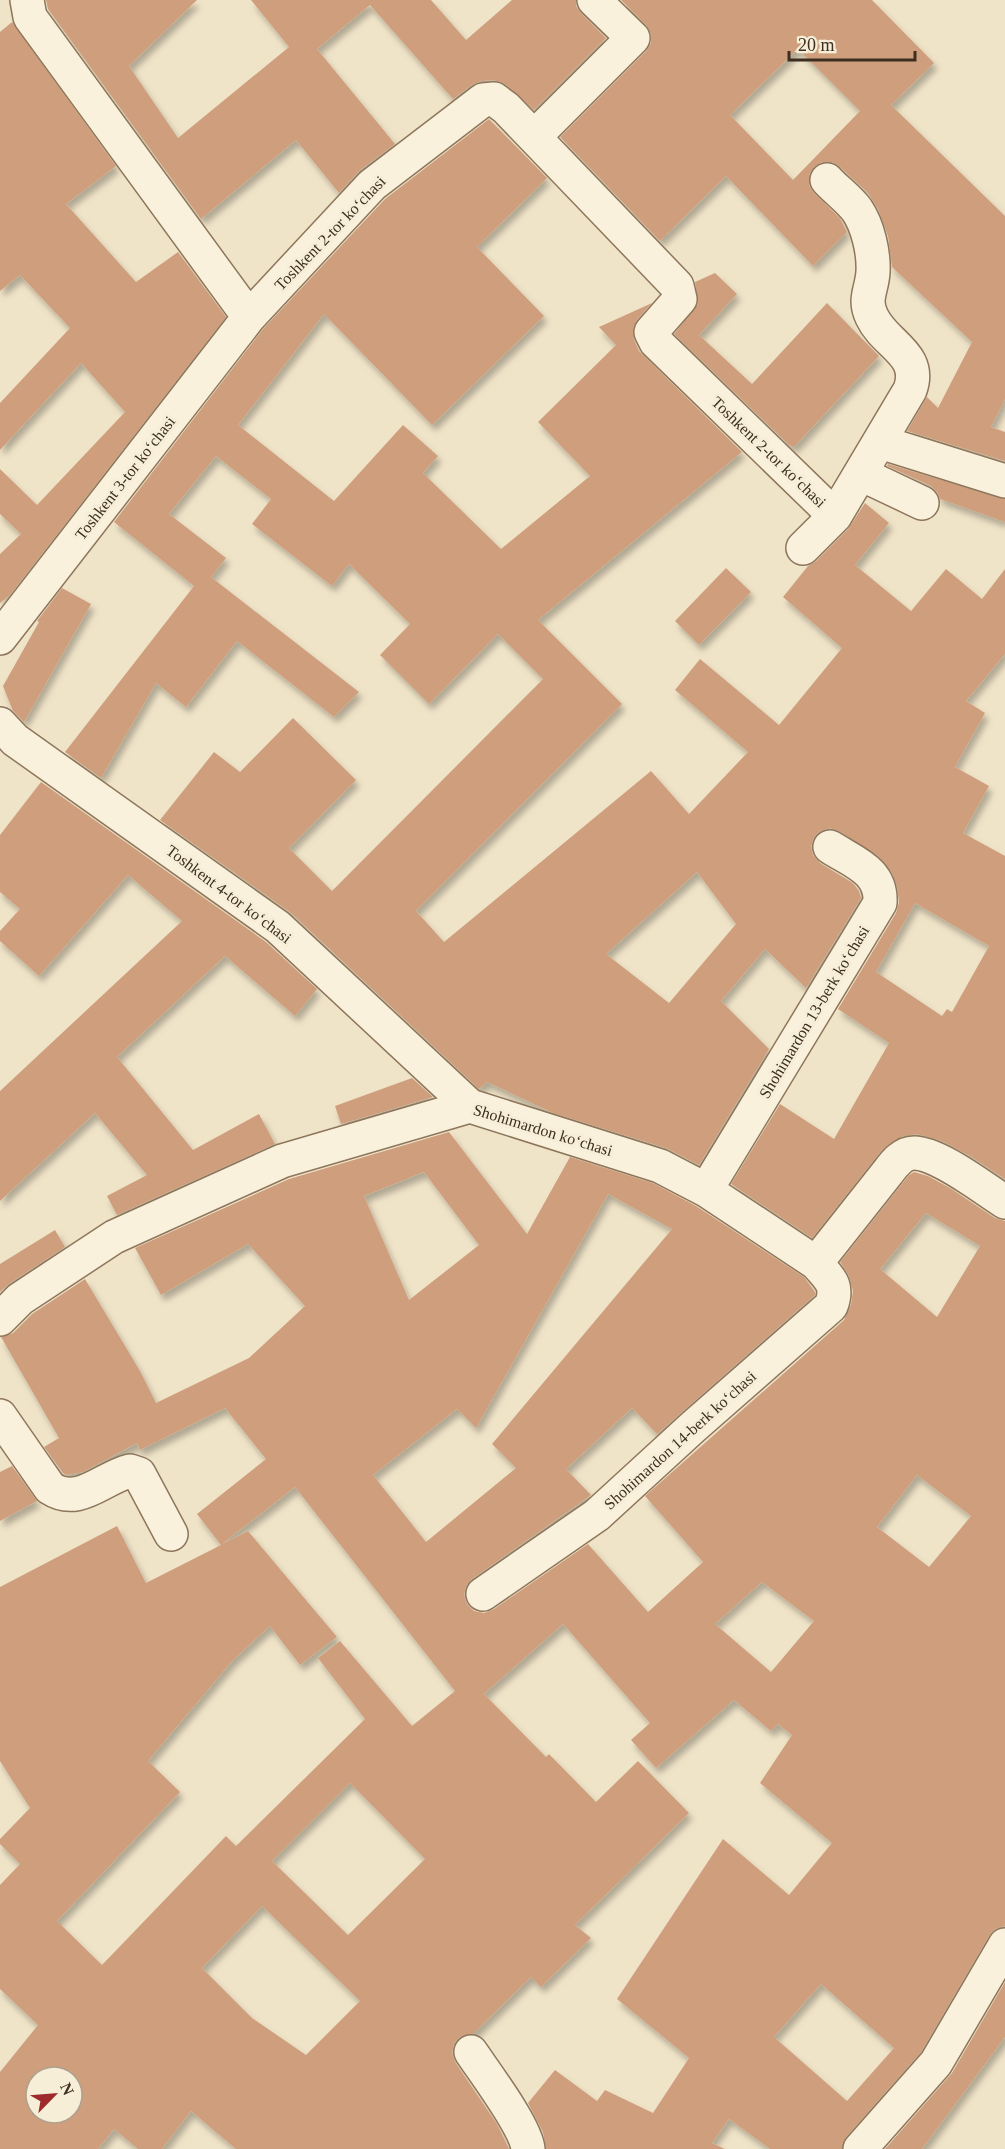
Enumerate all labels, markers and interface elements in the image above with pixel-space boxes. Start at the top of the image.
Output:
scale bar [789,24,915,62]
text: 20 m [798,35,835,55]
street label: Toshkent 2-tor koʻchasi [271,172,389,293]
street label: Toshkent 2-tor koʻchasi [709,393,830,511]
street label: Toshkent 3-tor koʻchasi [72,413,179,543]
street label: Toshkent 4-tor koʻchasi [163,842,295,947]
street label: Shohimardon 13-berk koʻchasi [756,922,873,1101]
street label: Shohimardon koʻchasi [471,1101,615,1159]
street label: Shohimardon 14-berk koʻchasi [601,1367,760,1513]
north arrow [24,2065,84,2125]
text: N [57,2080,77,2098]

